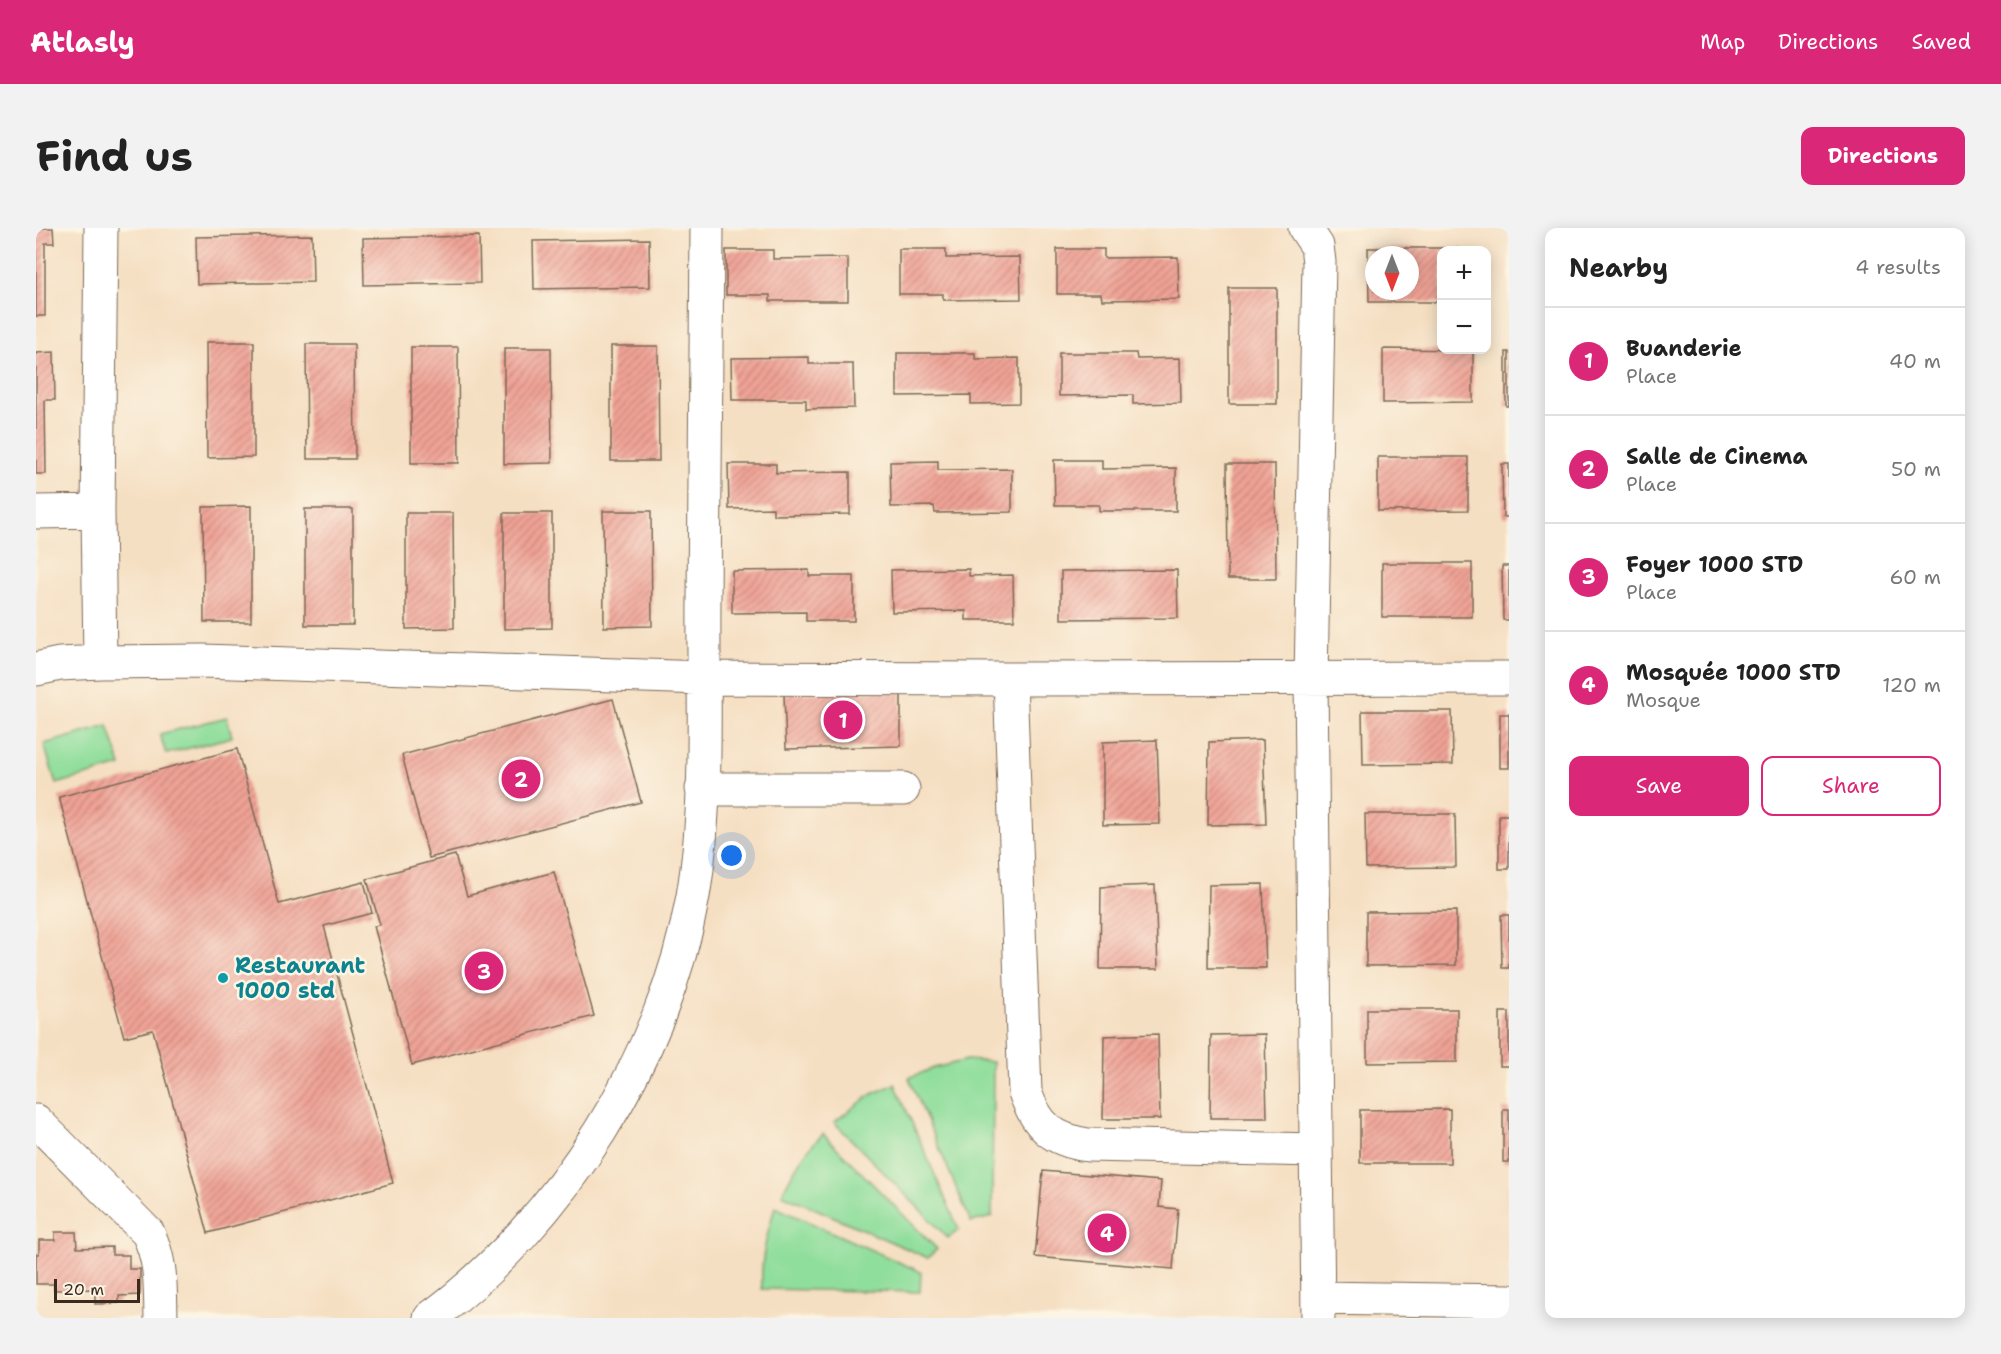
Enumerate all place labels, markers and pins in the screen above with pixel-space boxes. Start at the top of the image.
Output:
pin: 1 [824,698,862,742]
pin: 2 [502,756,540,802]
pin: 3 [464,948,504,994]
place label: Restaurant 1000 std [235,951,366,1005]
marker: Restaurant 1000 std [216,971,230,985]
pin: 4 [1088,1210,1126,1256]

